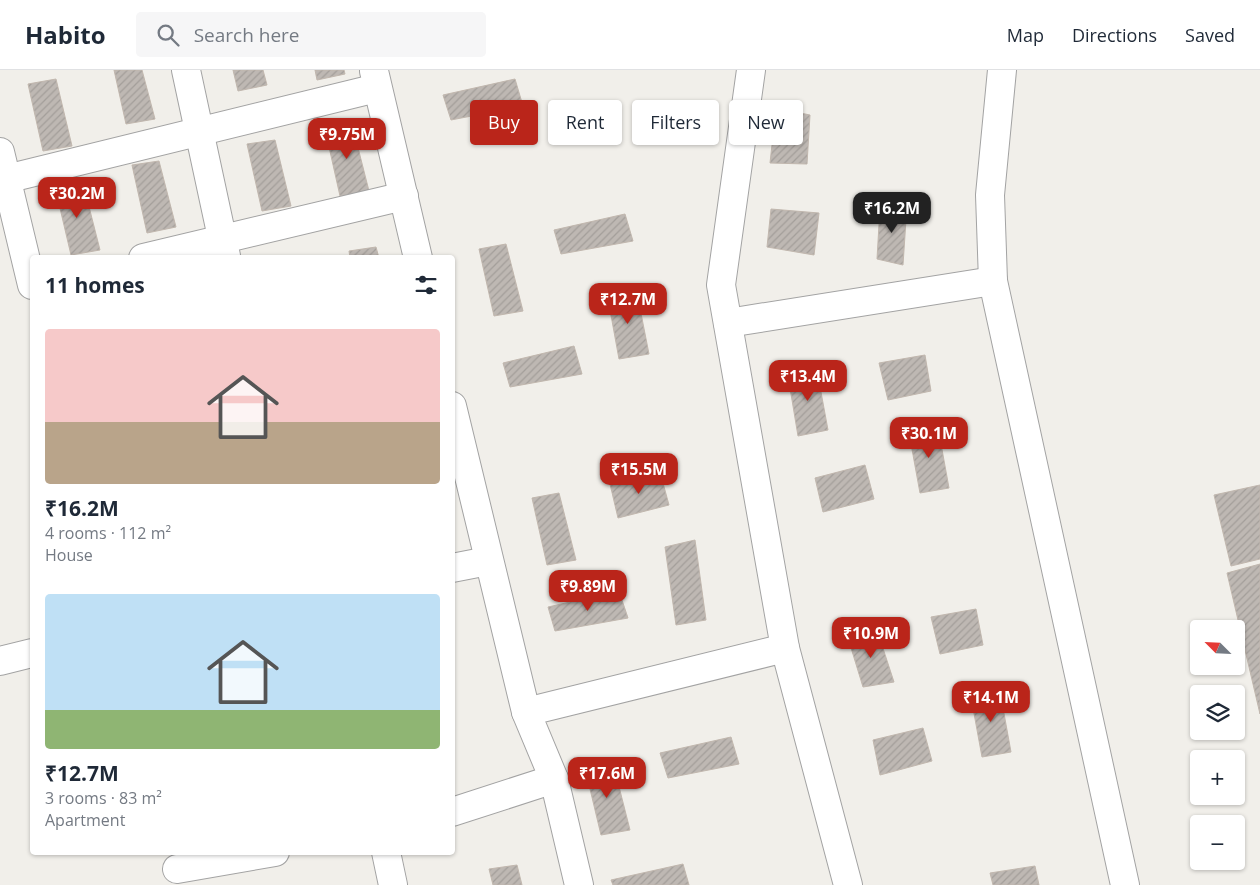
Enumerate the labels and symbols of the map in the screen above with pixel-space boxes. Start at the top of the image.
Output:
pin: ₹9.75M [306,118,388,160]
pin: ₹30.2M [36,176,118,219]
pin: ₹16.2M [851,191,933,234]
pin: ₹12.7M [587,282,669,325]
pin: ₹13.4M [767,360,849,402]
pin: ₹30.1M [888,416,970,459]
pin: ₹15.5M [598,452,680,495]
pin: ₹9.89M [547,570,629,612]
pin: ₹10.9M [830,616,912,659]
north arrow [1190,620,1245,675]
pin: ₹14.1M [950,680,1032,723]
pin: ₹17.6M [566,756,648,799]

